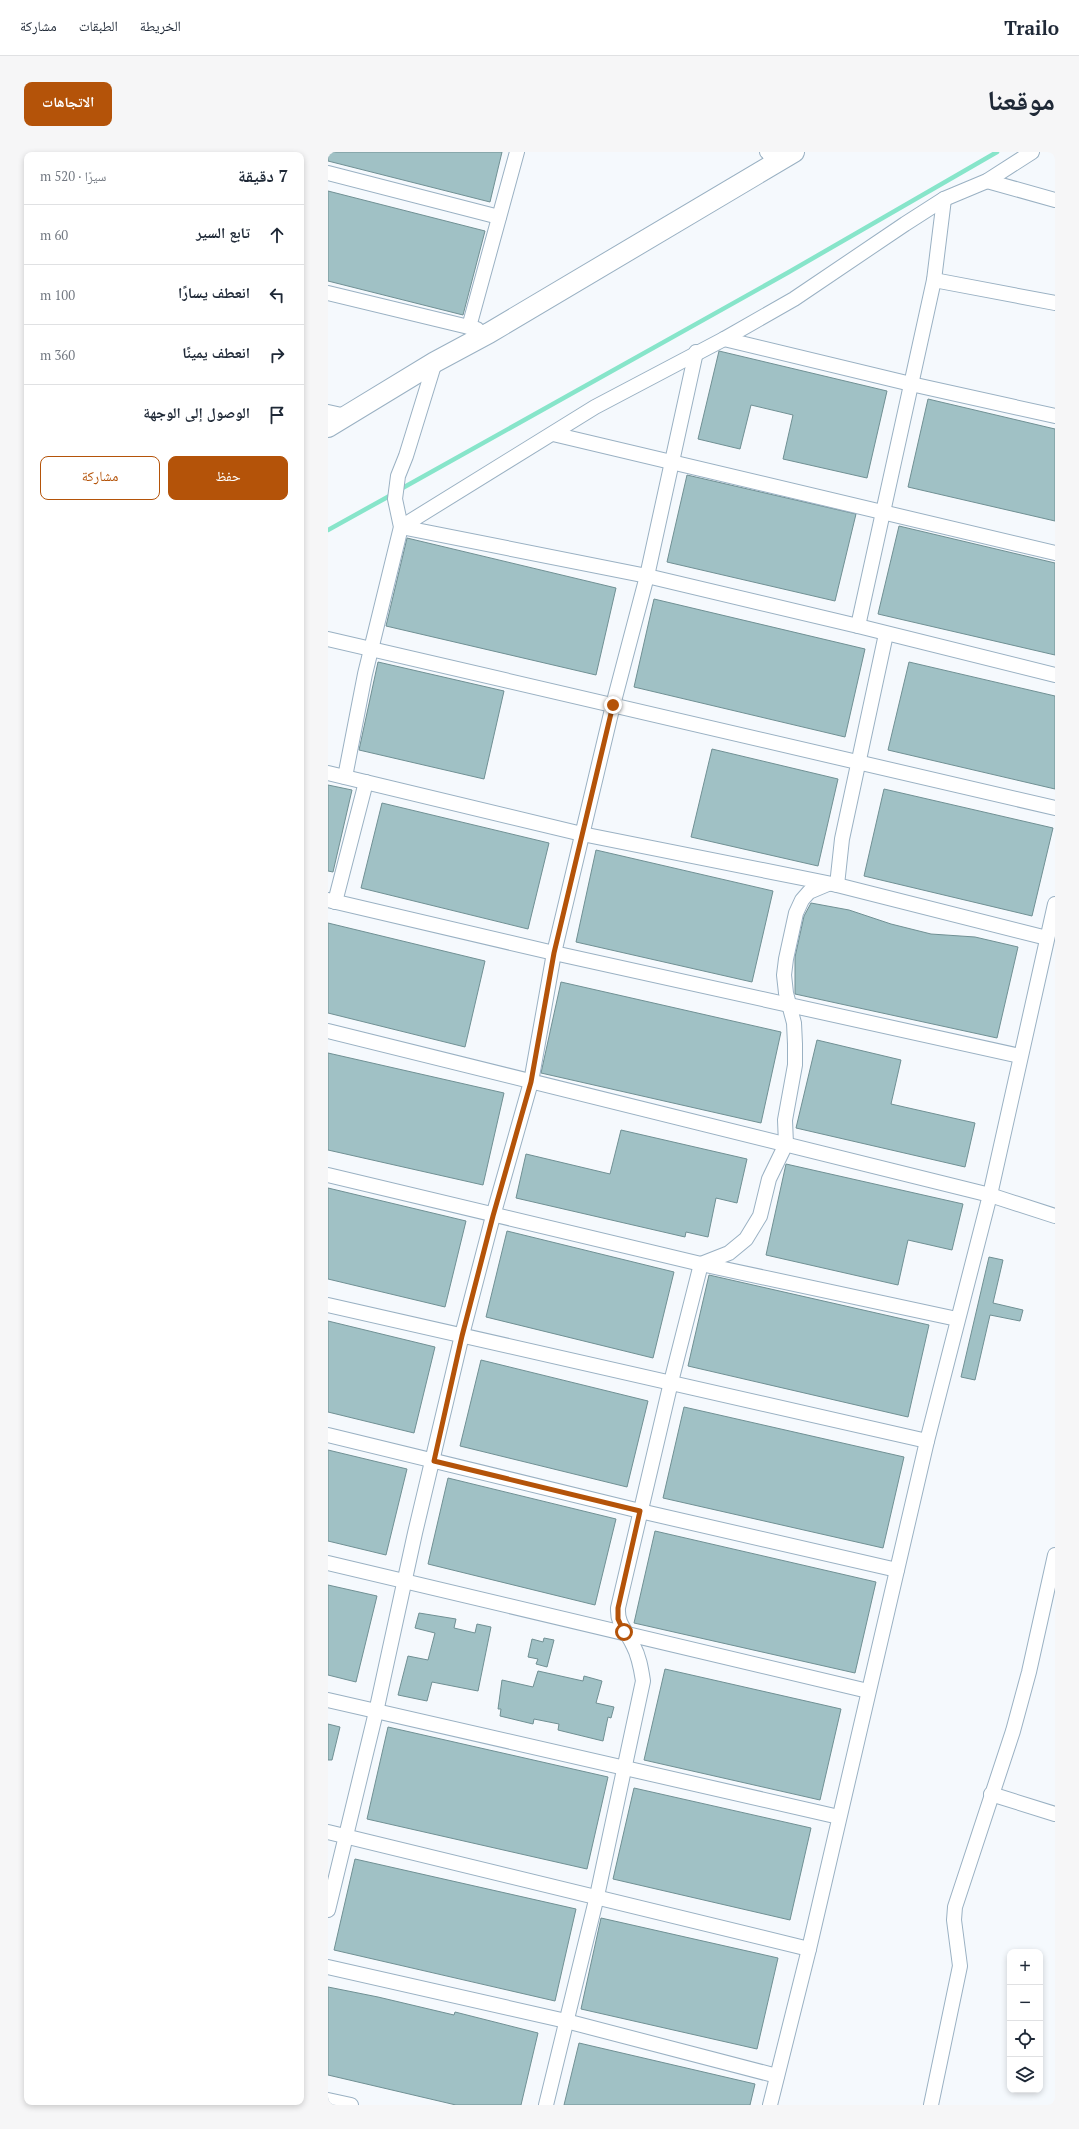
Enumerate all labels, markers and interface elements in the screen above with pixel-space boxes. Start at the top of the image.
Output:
text: Trailo [1004,15,1059,40]
text: مشاركة [20,16,57,35]
text: الطبقات [79,16,118,35]
text: الخريطة [140,16,181,35]
text: موقعنا [987,81,1055,118]
button: الاتجاهات [24,82,112,126]
text: 7 دقيقة [238,164,288,187]
text: سيرًا · 520 m [40,167,106,185]
text: تابع السير [196,222,250,242]
icon: ahead [266,224,288,246]
text: 60 m [40,226,68,244]
text: انعطف يسارًا [178,282,250,302]
icon: left [266,284,288,306]
text: 100 m [40,286,75,304]
text: انعطف يمينًا [182,342,250,362]
icon: right [266,344,288,366]
text: 360 m [40,346,75,364]
text: الوصول إلى الوجهة [143,402,250,422]
icon: arrive [266,404,288,426]
button: مشاركة [40,456,160,500]
button: حفظ [168,456,288,500]
route end [604,696,622,714]
route start [615,1623,633,1641]
map controls [1007,1949,1043,2093]
button: + [1007,1949,1043,1985]
button: − [1007,1985,1043,2021]
button: locate [1007,2021,1043,2057]
button: layers [1007,2057,1043,2093]

